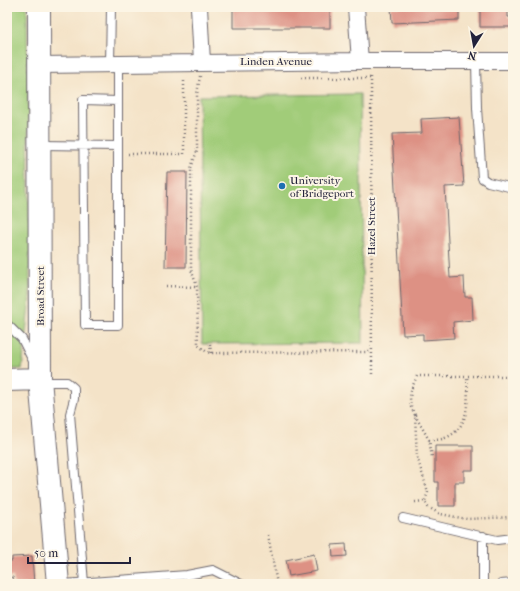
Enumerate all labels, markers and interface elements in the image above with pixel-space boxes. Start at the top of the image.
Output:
north arrow [454,26,494,66]
text: N [466,48,478,63]
street label: Linden Avenue [240,55,312,68]
place label: University of Bridgeport [290,174,354,200]
marker: University of Bridgeport [277,181,287,191]
street label: Hazel Street [365,197,378,255]
street label: Broad Street [34,266,47,326]
scale bar [28,539,130,565]
text: 50 m [34,546,58,560]

